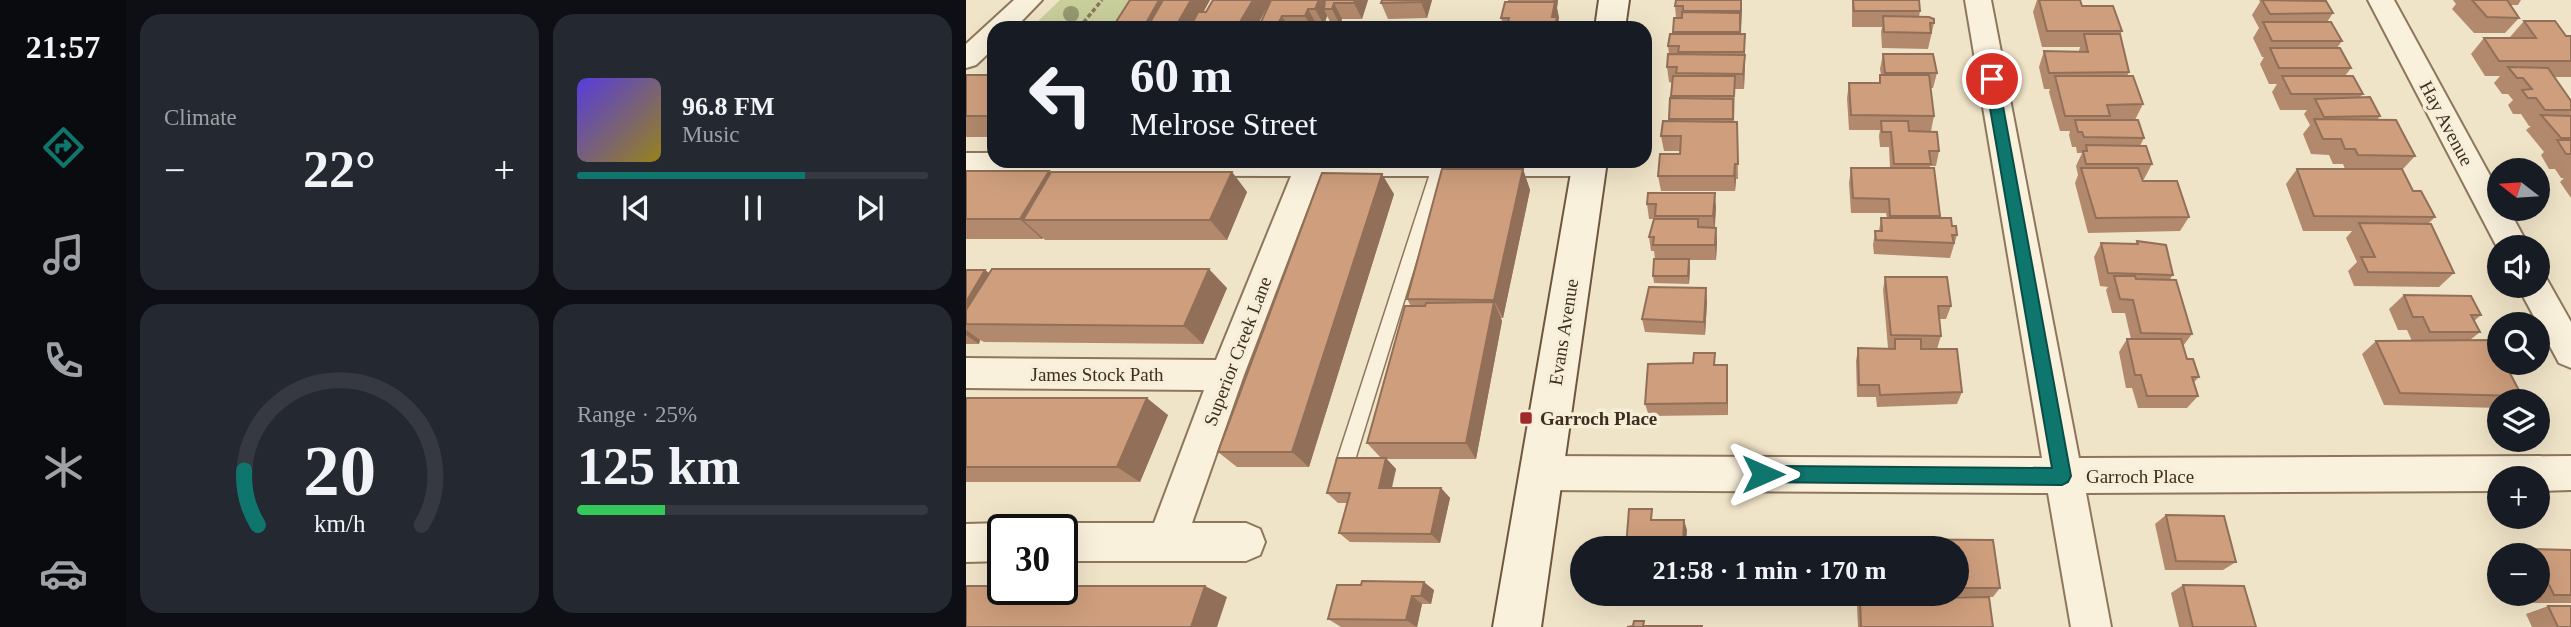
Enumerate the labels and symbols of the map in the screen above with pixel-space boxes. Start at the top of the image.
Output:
pin [1962,49,2022,109]
street label: Hay Avenue [2415,77,2478,169]
north arrow [2487,158,2550,220]
street label: Superior Creek Lane [1199,274,1276,429]
street label: Evans Avenue [1545,277,1582,387]
street label: James Stock Path [1031,364,1164,385]
place label: Garroch Place [1540,408,1657,429]
marker: Garroch Place [1518,410,1534,426]
position arrow [1726,437,1800,511]
street label: Garroch Place [2086,466,2194,487]
speed limit sign: 30 [987,514,1078,605]

